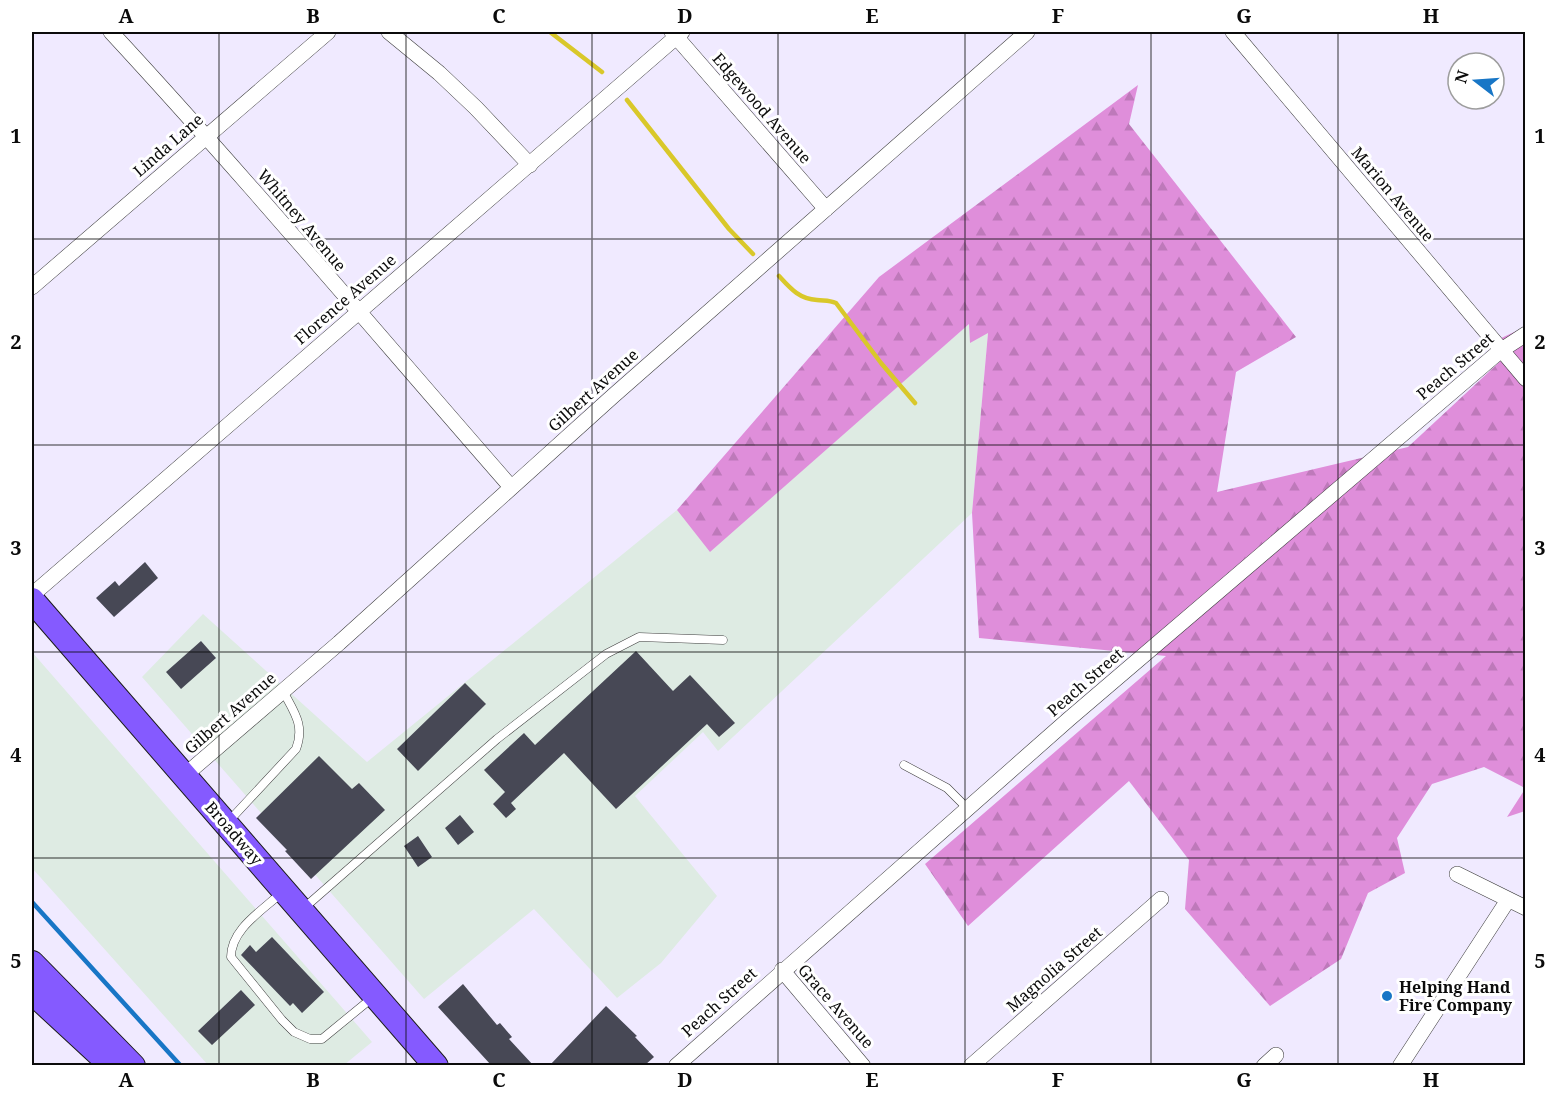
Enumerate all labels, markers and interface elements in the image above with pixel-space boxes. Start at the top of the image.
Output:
text: A [118,2,134,29]
text: B [306,2,320,29]
text: C [492,2,506,29]
text: D [677,2,693,29]
text: E [865,2,879,29]
text: F [1052,2,1064,29]
text: G [1236,2,1252,29]
text: H [1423,2,1439,29]
street label: Edgewood Avenue [708,48,816,168]
north arrow [1446,51,1506,111]
text: N [1449,67,1474,86]
street label: Linda Lane [128,108,208,182]
text: 1 [10,122,22,149]
text: 1 [1534,122,1546,149]
street label: Marion Avenue [1347,142,1439,246]
street label: Whitney Avenue [253,164,351,276]
street label: Florence Avenue [290,249,400,349]
street label: Peach Street [1412,327,1498,405]
text: 2 [10,328,22,355]
text: 2 [1534,328,1546,355]
street label: Gilbert Avenue [543,344,643,436]
text: 3 [10,534,22,561]
text: 3 [1534,534,1546,561]
street label: Peach Street [1042,643,1128,721]
street label: Gilbert Avenue [180,667,280,759]
text: 4 [10,741,22,768]
text: 4 [1534,741,1546,768]
street label: Broadway [200,797,268,870]
street label: Magnolia Street [1001,921,1107,1017]
text: 5 [10,947,22,974]
text: 5 [1534,947,1546,974]
street label: Grace Avenue [793,959,879,1053]
street label: Peach Street [677,962,762,1042]
place label: Helping Hand Fire Company [1399,976,1513,1016]
marker: Helping Hand Fire Company [1380,989,1394,1003]
text: A [118,1066,134,1093]
text: B [306,1066,320,1093]
text: C [492,1066,506,1093]
text: D [677,1066,693,1093]
text: E [865,1066,879,1093]
text: F [1052,1066,1064,1093]
text: G [1236,1066,1252,1093]
text: H [1423,1066,1439,1093]

